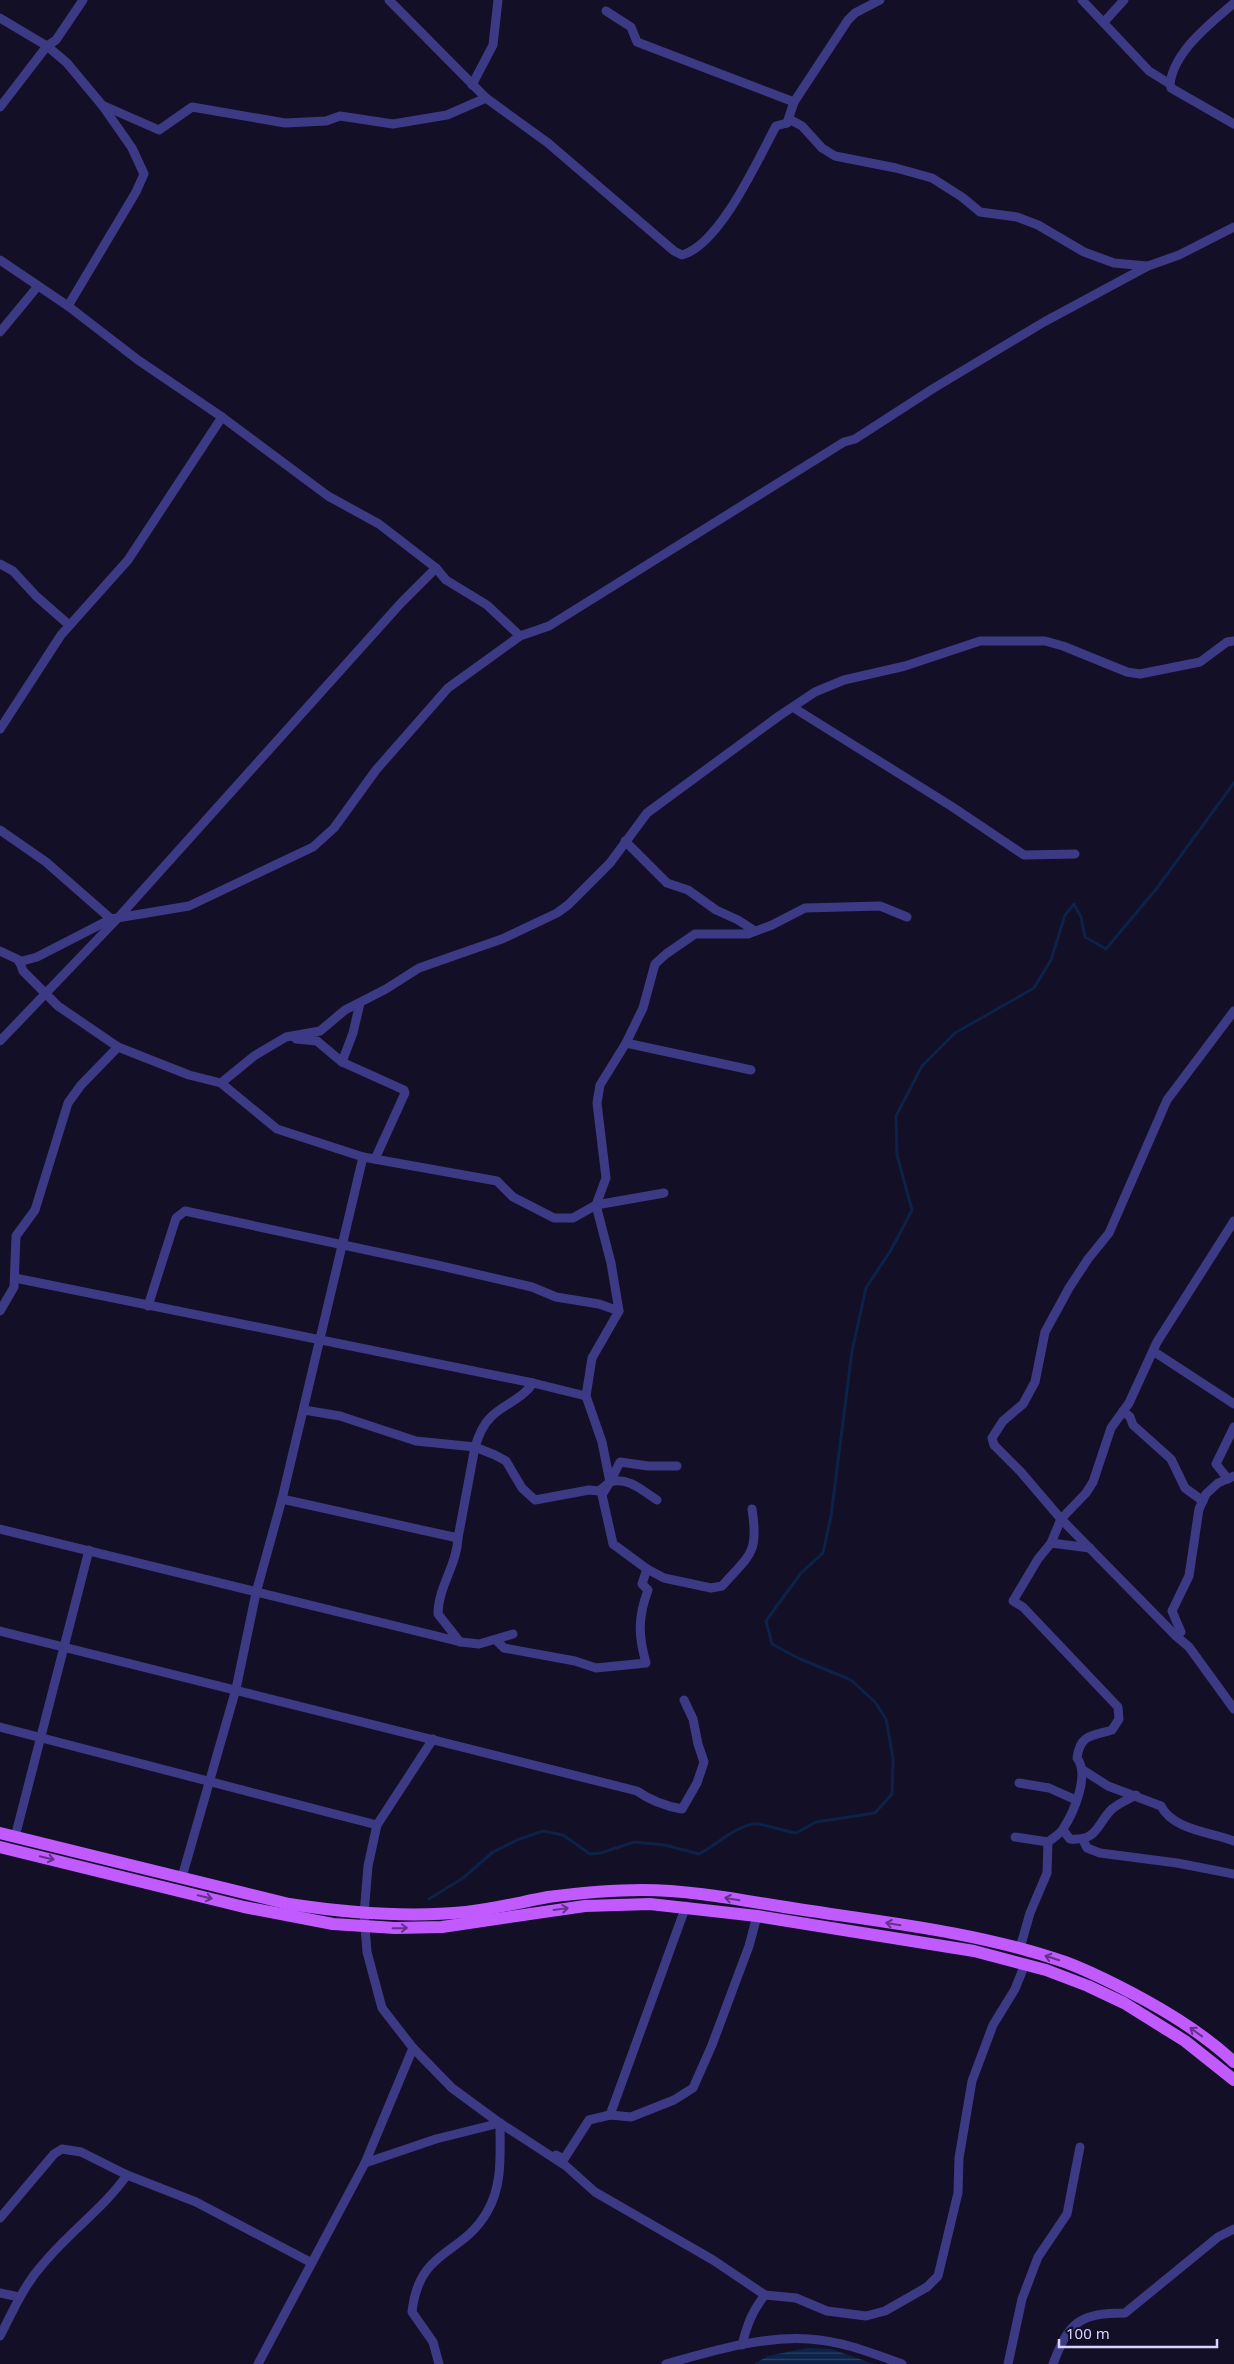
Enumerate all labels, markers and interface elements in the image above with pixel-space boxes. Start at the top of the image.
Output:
one-way arrow [39,1854,55,1863]
one-way arrow [197,1893,213,1902]
one-way arrow [725,1894,741,1904]
one-way arrow [552,1904,568,1914]
one-way arrow [885,1919,901,1929]
one-way arrow [391,1923,407,1933]
one-way arrow [1044,1953,1060,1963]
one-way arrow [1189,2027,1203,2037]
scale bar [1059,2316,1216,2348]
text: 100 m [1066,2323,1110,2343]

